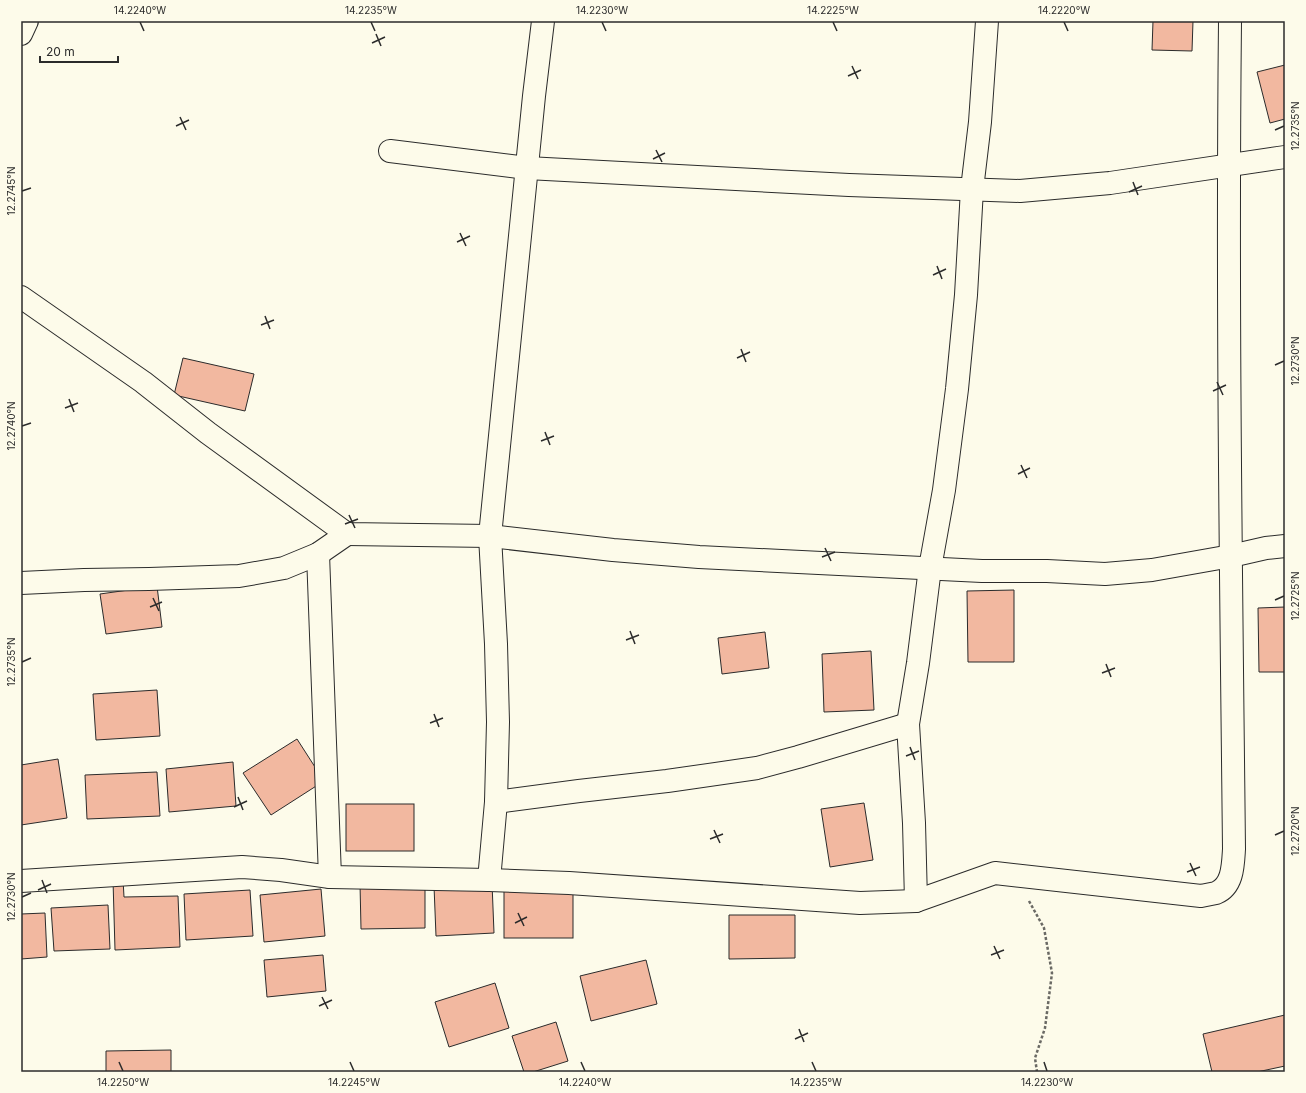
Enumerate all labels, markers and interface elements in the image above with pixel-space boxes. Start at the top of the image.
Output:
text: 14.2240°W [114,4,166,16]
text: 14.2235°W [345,4,397,16]
text: 14.2230°W [576,4,628,16]
text: 14.2225°W [807,4,859,16]
text: 14.2220°W [1038,4,1090,16]
scale bar [40,38,118,64]
text: 20 m [46,44,75,59]
text: 12.2735°N [1289,102,1301,150]
text: 12.2745°N [5,167,17,215]
text: 12.2730°N [1289,336,1301,386]
text: 12.2740°N [5,401,17,451]
text: 12.2725°N [1289,571,1301,621]
text: 12.2735°N [5,638,17,686]
text: 12.2720°N [1289,806,1301,856]
text: 12.2730°N [5,872,17,922]
text: 14.2250°W [97,1076,149,1088]
text: 14.2245°W [328,1076,380,1088]
text: 14.2240°W [559,1076,611,1088]
text: 14.2235°W [790,1076,842,1088]
text: 14.2230°W [1021,1076,1073,1088]

